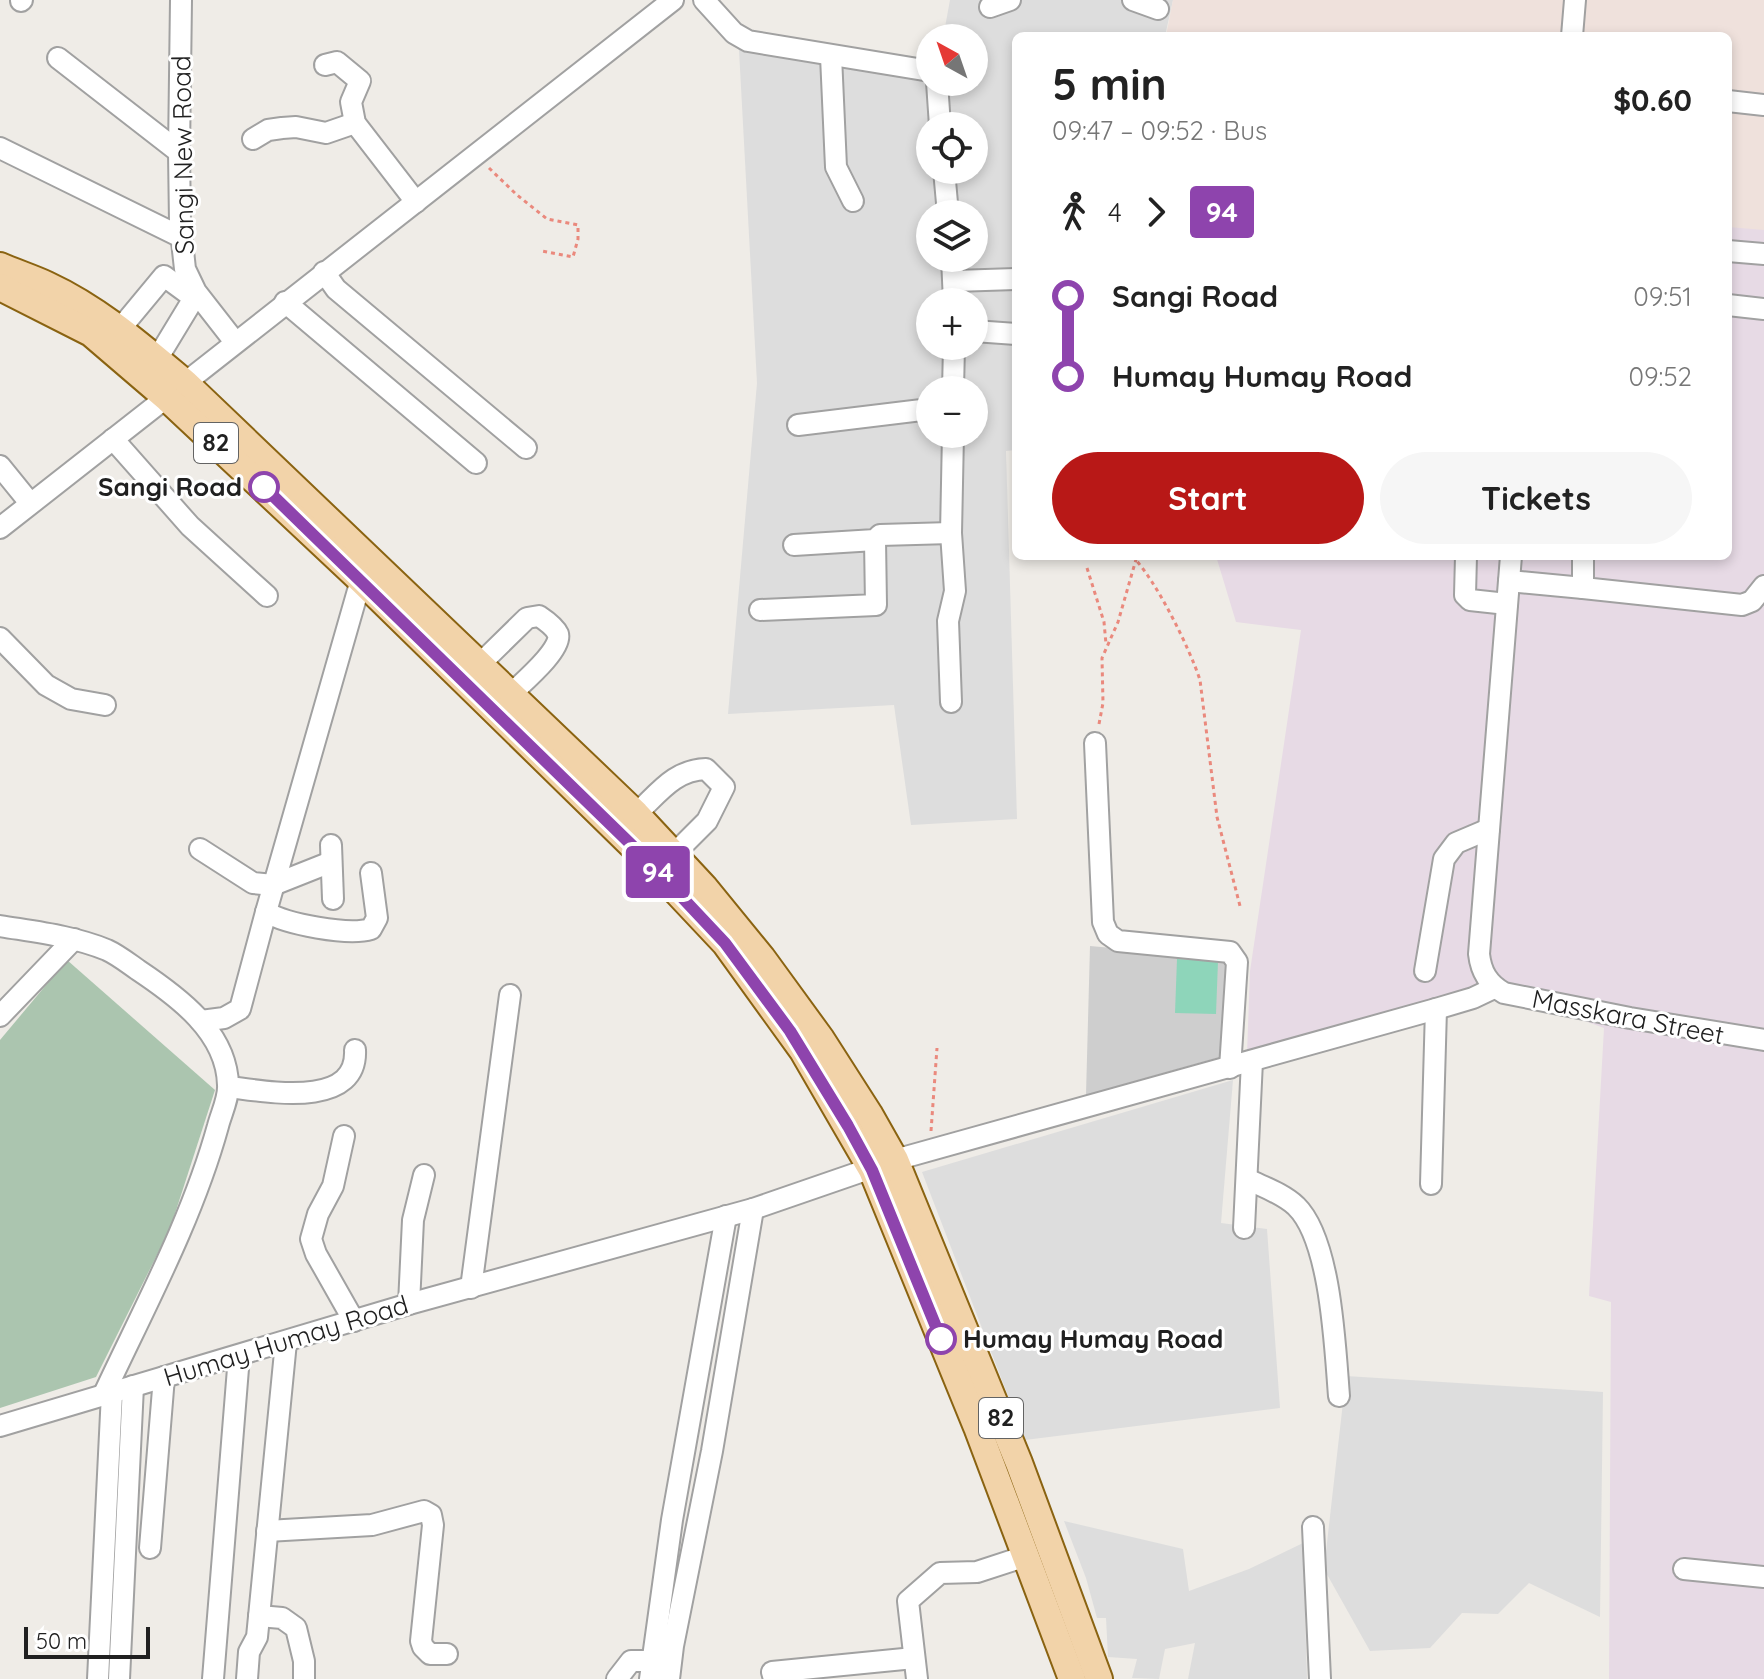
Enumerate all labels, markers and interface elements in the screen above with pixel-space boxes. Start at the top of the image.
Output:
north arrow [916,24,988,96]
map controls [916,24,988,448]
street label: Sangi New Road [164,55,201,255]
text: 5 min [1052,56,1167,111]
text: $0.60 [1613,81,1692,119]
button: locate [916,112,988,184]
text: 09:47 – 09:52 · Bus [1052,114,1267,147]
icon: walk [1052,190,1096,234]
icon: forward [1134,190,1178,234]
text: 94 [1206,194,1238,229]
text: 4 [1108,196,1122,229]
button: layers [916,200,988,272]
text: Sangi Road [1112,277,1278,315]
text: 09:51 [1633,280,1692,313]
button: + [916,288,988,360]
text: Humay Humay Road [1112,357,1412,395]
text: 09:52 [1629,360,1692,393]
button: − [916,376,988,448]
road number: 82 [194,423,238,463]
button: Start [1052,452,1364,544]
button: Tickets [1380,452,1692,544]
place label: Sangi Road [98,470,242,503]
marker: Sangi Road [249,472,279,502]
line badge: 94 [622,846,694,898]
text: 94 [642,854,674,889]
street label: Masskara Street [1529,982,1727,1051]
street label: Humay Humay Road [159,1288,412,1393]
place label: Humay Humay Road [963,1322,1223,1355]
marker: Humay Humay Road [926,1324,956,1354]
road number: 82 [979,1398,1023,1438]
scale bar [24,1623,150,1659]
text: 50 m [36,1627,87,1655]

